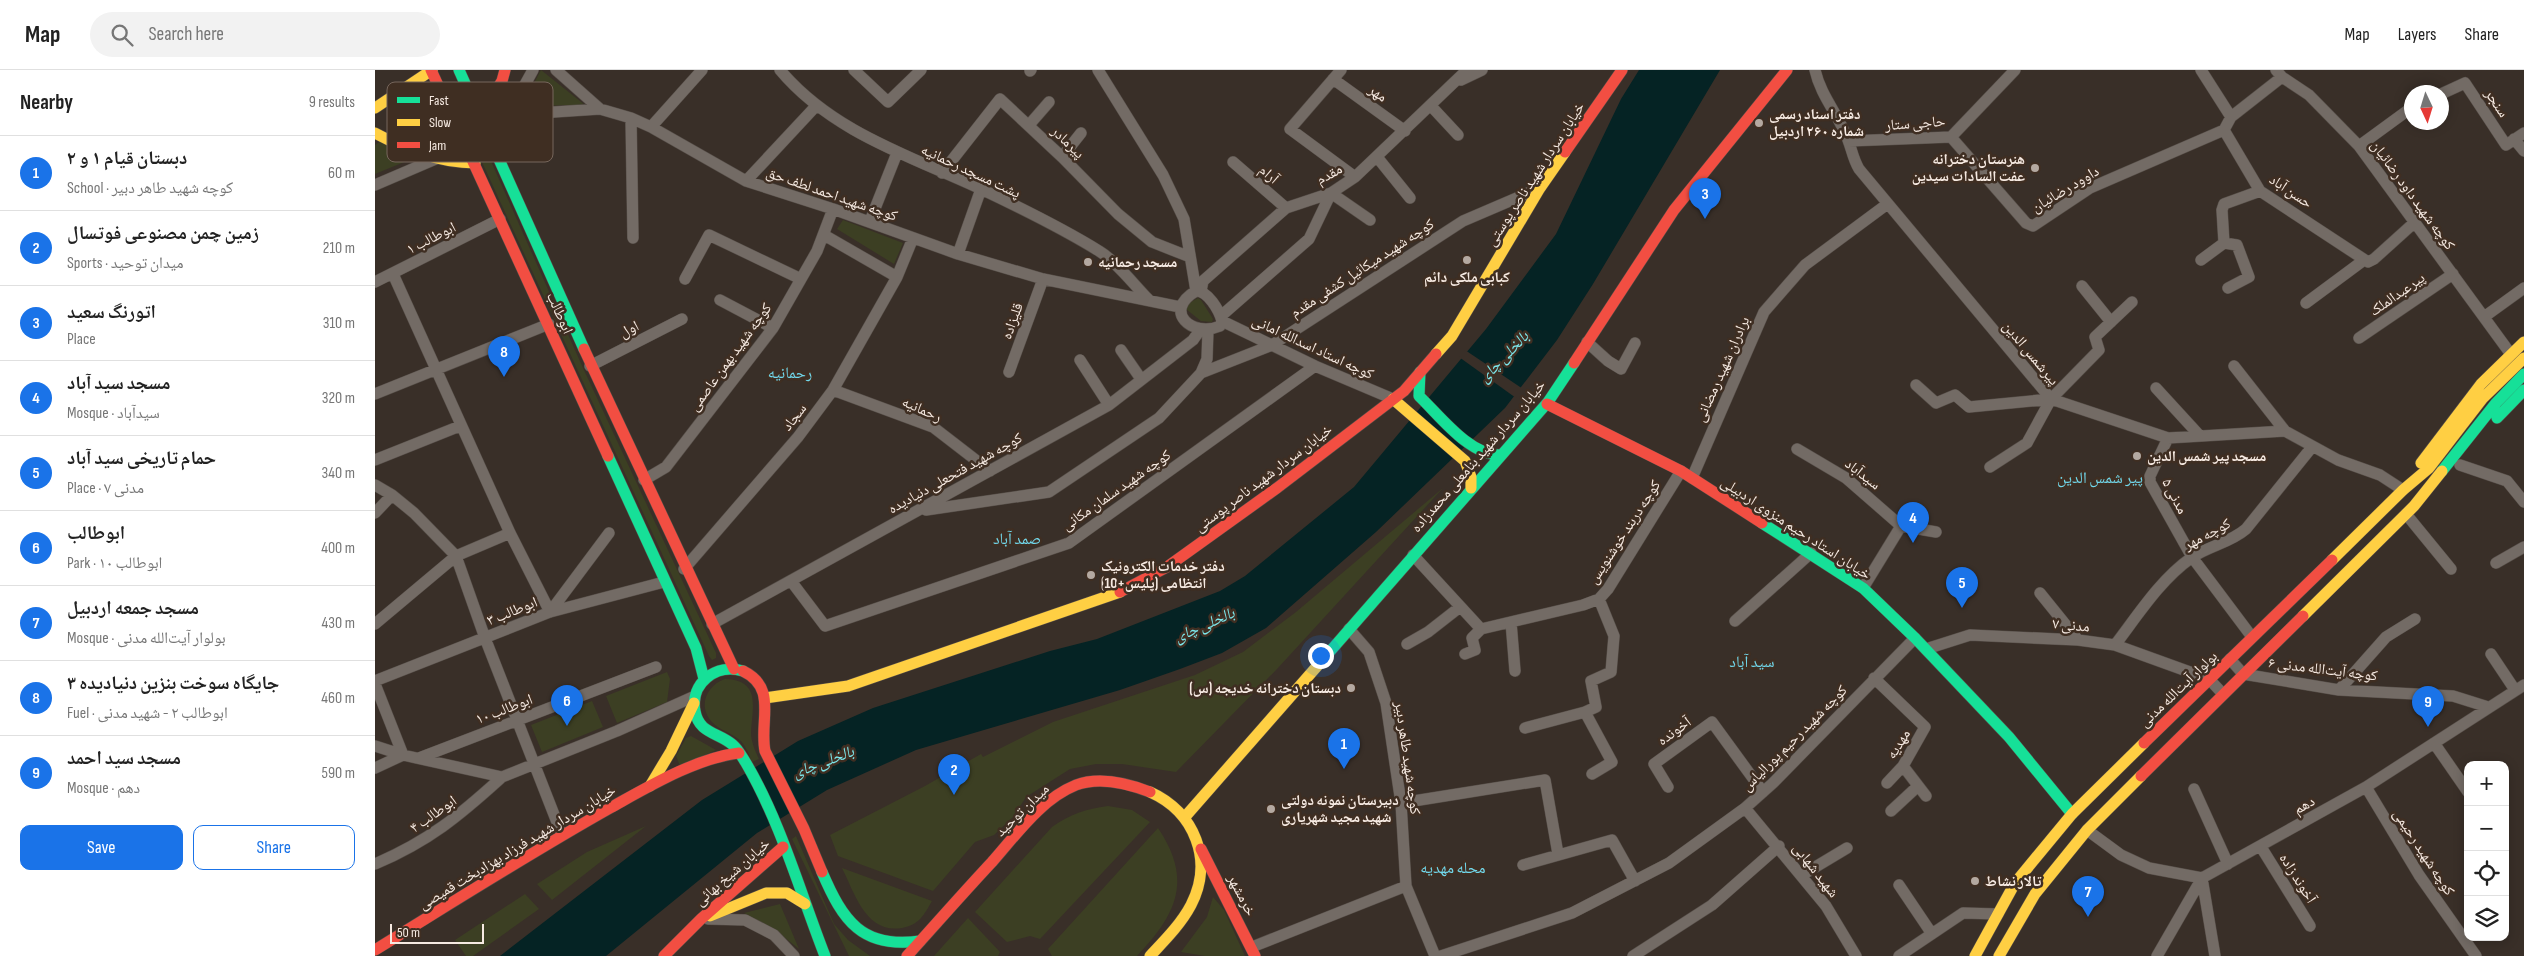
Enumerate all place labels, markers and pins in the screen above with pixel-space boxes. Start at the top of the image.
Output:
place label: دفتر اسناد رسمی شماره ۲۶۰ اردبیل [1769,105,1864,141]
marker: دفتر اسناد رسمی شماره ۲۶۰ اردبیل [1753,117,1765,129]
place label: هنرستان دخترانه عفت السادات سیدین [1912,150,2025,186]
marker: هنرستان دخترانه عفت السادات سیدین [2029,162,2041,174]
pin: 3 [1689,178,1721,219]
place label: مسجد رحمانیه [1098,253,1177,272]
marker: کبابی ملکی دائم [1461,254,1473,266]
marker: مسجد رحمانیه [1082,256,1094,268]
place label: کبابی ملکی دائم [1424,268,1510,287]
pin: 8 [488,336,520,377]
place label: مسجد پیر شمس الدین [2147,447,2266,466]
marker: مسجد پیر شمس الدین [2131,450,2143,462]
pin: 4 [1897,502,1929,543]
place label: دفتر خدمات الکترونیک انتظامی (پلیس+10) [1101,557,1225,593]
pin: 5 [1946,567,1978,608]
marker: دفتر خدمات الکترونیک انتظامی (پلیس+10) [1085,569,1097,581]
place label: دبستان دخترانه خدیجه (س) [1189,679,1341,698]
marker: دبستان دخترانه خدیجه (س) [1345,682,1357,694]
pin: 6 [551,685,583,726]
pin: 9 [2412,686,2444,727]
pin: 1 [1328,728,1360,769]
pin: 2 [938,754,970,795]
place label: دبیرستان نمونه دولتی شهید مجید شهریاری [1281,791,1399,827]
marker: دبیرستان نمونه دولتی شهید مجید شهریاری [1265,803,1277,815]
place label: تالار نشاط [1985,872,2041,891]
marker: تالار نشاط [1969,875,1981,887]
pin: 7 [2072,876,2104,917]

